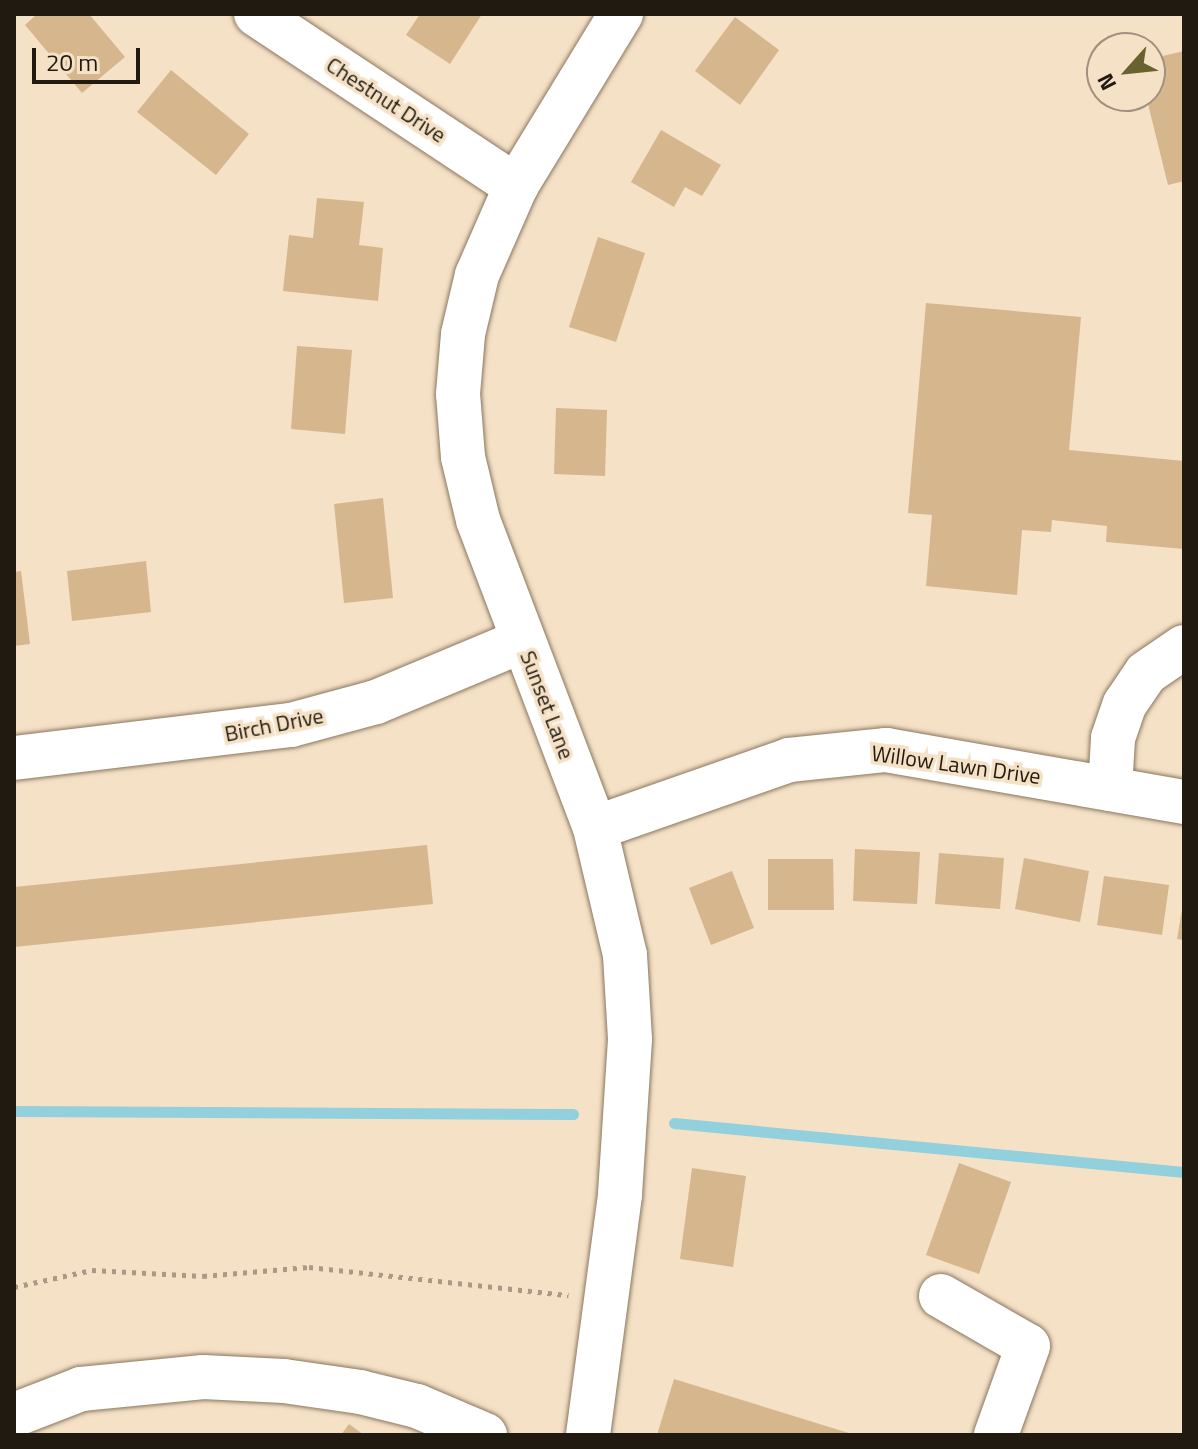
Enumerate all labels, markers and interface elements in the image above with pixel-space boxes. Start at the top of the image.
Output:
scale bar [36,32,144,82]
north arrow [1086,32,1166,112]
text: 20 m [46,44,98,80]
street label: Chestnut Drive [321,52,451,148]
text: N [1088,67,1125,96]
street label: Sunset Lane [514,647,580,763]
street label: Birch Drive [222,702,326,748]
street label: Willow Lawn Drive [870,740,1042,790]

